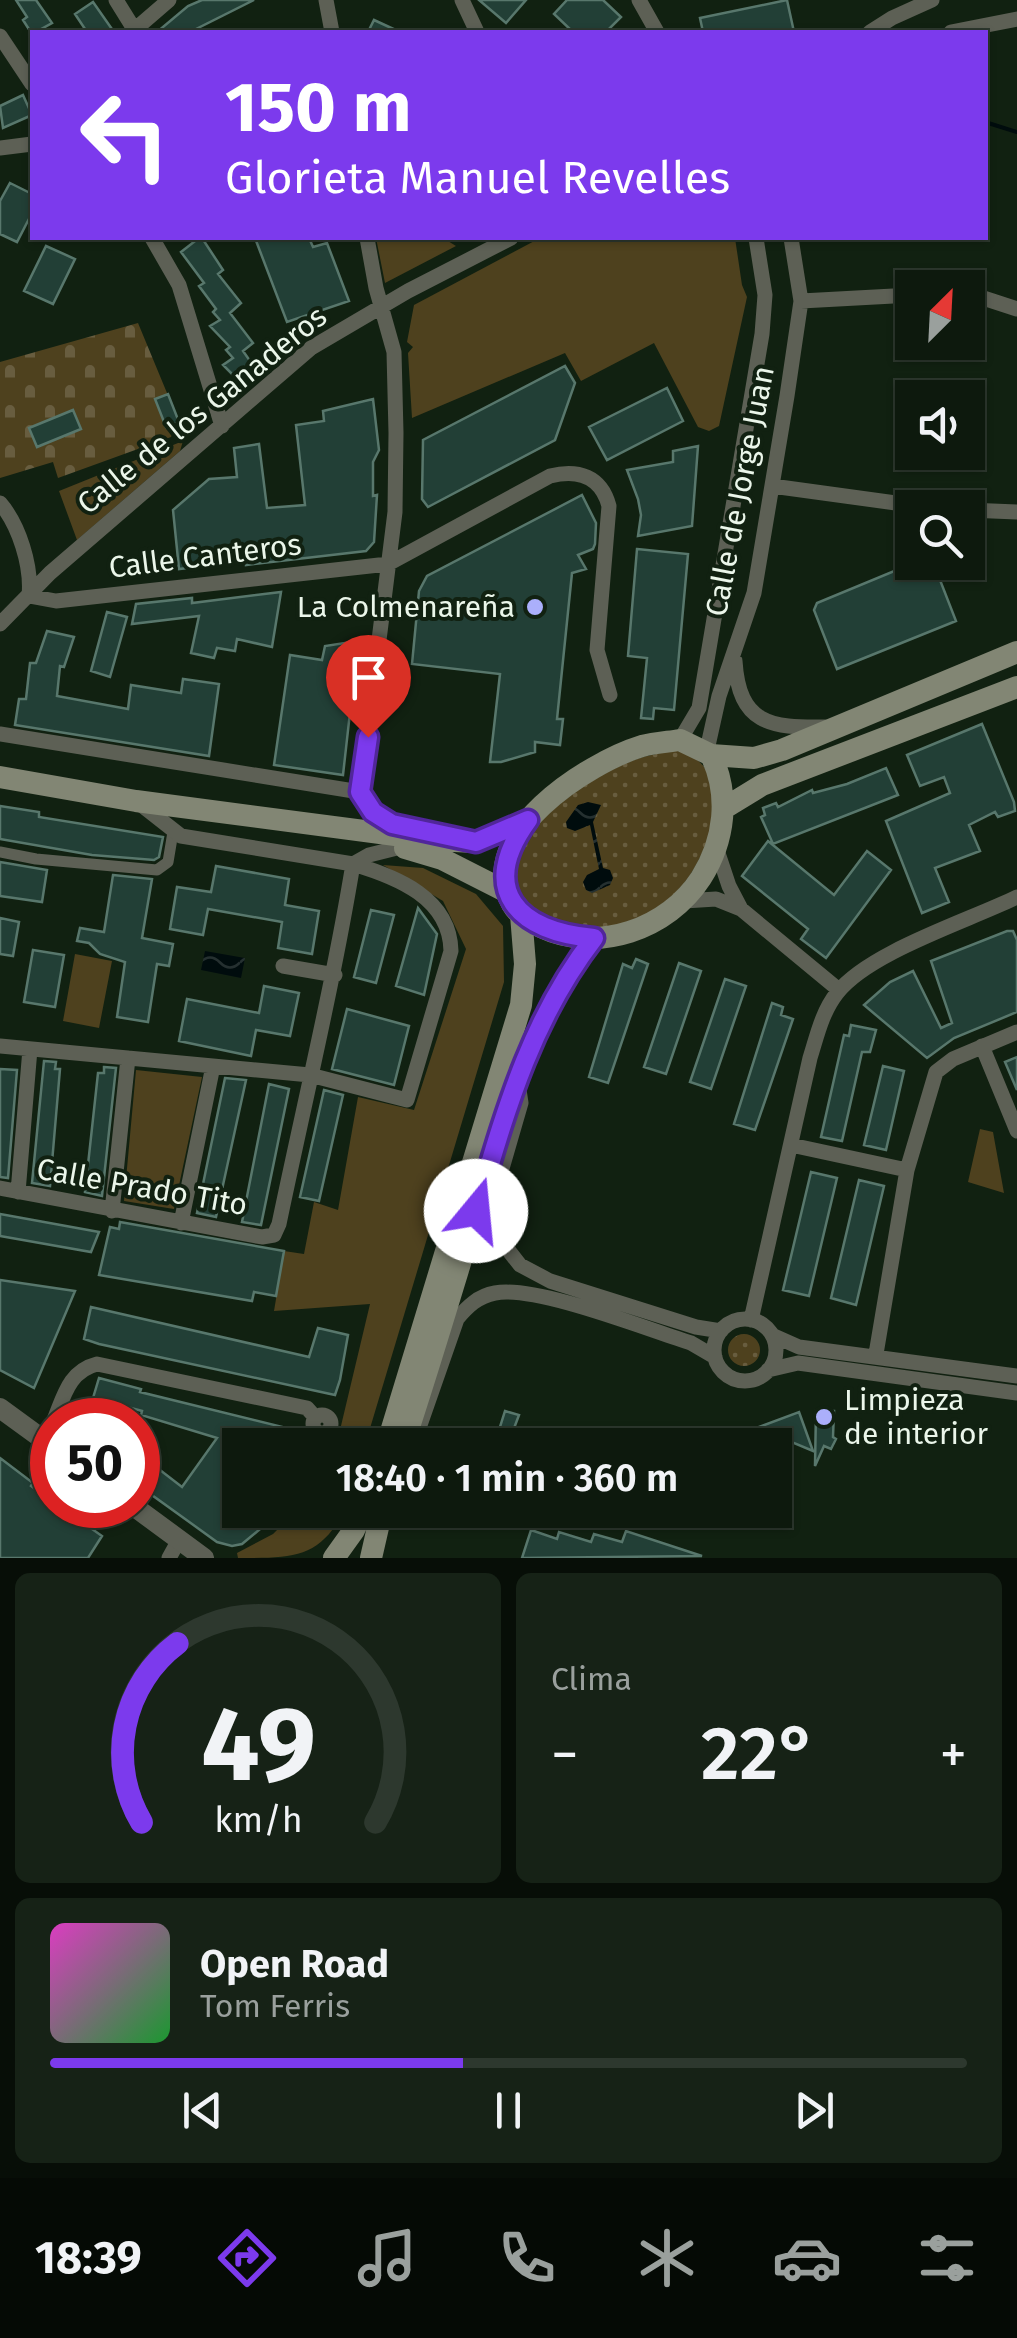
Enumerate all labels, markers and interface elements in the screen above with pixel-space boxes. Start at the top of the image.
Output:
text: 150 m [225,66,412,150]
icon: left [60,70,190,200]
text: Glorieta Manuel Revelles [225,151,730,205]
north arrow [895,270,985,360]
map controls [895,270,985,580]
street label: Calle de los Ganaderos [70,298,334,522]
street label: Calle de Jorge Juan [698,363,782,619]
button: sound [895,380,985,470]
button: search [895,490,985,580]
street label: Calle Canteros [107,526,303,586]
place label: La Colmenareña [297,589,515,625]
marker: La Colmenareña [524,596,546,618]
pin [326,635,411,738]
icon: arrive [341,650,396,705]
street label: Calle Prado Tito [34,1151,250,1223]
position arrow [424,1159,528,1263]
place label: Limpieza de interior [844,1382,989,1452]
speed limit sign: 50 [30,1398,160,1528]
marker: Limpieza de interior [813,1406,835,1428]
text: 18:40 · 1 min · 360 m [336,1455,678,1501]
text: Clima [551,1660,632,1698]
text: 49 [201,1683,315,1808]
text: 22° [701,1709,817,1799]
text: − [551,1722,579,1788]
text: + [940,1722,967,1788]
text: km/h [214,1799,302,1841]
text: Open Road [200,1941,389,1987]
text: Tom Ferris [200,1987,350,2025]
icon: previous [175,2083,230,2138]
icon: pause [481,2083,536,2138]
icon: next [787,2083,842,2138]
icon: directions [212,2223,282,2293]
icon: music [352,2223,422,2293]
icon: phone [492,2223,562,2293]
icon: climate [632,2223,702,2293]
icon: car [772,2223,842,2293]
icon: filters [912,2223,982,2293]
text: 18:39 [35,2231,142,2285]

